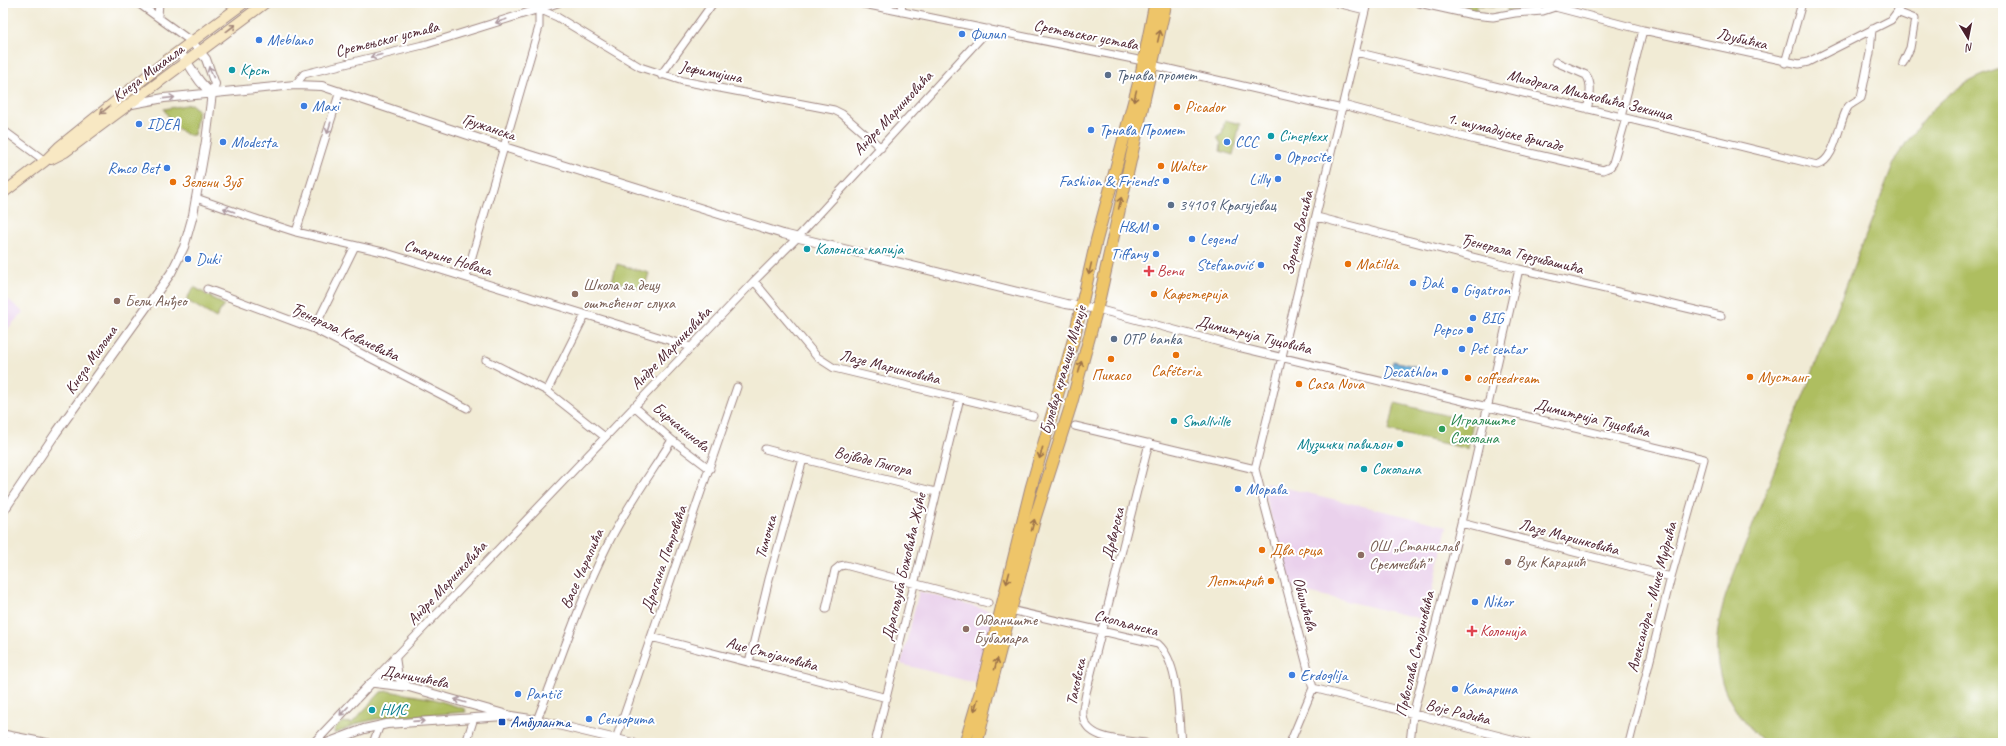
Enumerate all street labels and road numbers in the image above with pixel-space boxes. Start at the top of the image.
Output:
street label: Сретењског устава [1032,15,1141,55]
street label: Сретењског устава [333,16,442,62]
street label: Љубићка [1715,24,1770,55]
street label: Кнеза Михаила [108,39,189,106]
street label: Јефимијина [677,56,745,88]
street label: Миодрага Миљковића Зекинца [1505,65,1676,125]
street label: Андре Маринковића [849,66,938,159]
street label: 1. шумадијске бригаде [1445,108,1567,156]
street label: Гружанска [460,109,519,146]
street label: Зорана Васића [1278,188,1318,277]
street label: Ђенерала Терзибашића [1459,229,1586,279]
street label: Старине Новака [402,235,496,281]
street label: Ђенерала Ковачевића [288,298,403,366]
street label: Андре Маринковића [626,301,716,394]
street label: Булевар краљице Марије [1035,302,1091,437]
street label: Димитрија Туцовића [1194,311,1315,359]
street label: Кнеза Милоша [60,321,123,398]
street label: Лазе Маринковића [838,345,943,389]
street label: Димитрија Туцовића [1532,394,1653,442]
street label: Бирчанинова [648,398,715,457]
street label: Војводе Глигора [832,442,915,481]
street label: Драгољуба Божовића Жуће [877,489,931,643]
street label: Драгана Петровића [636,502,692,615]
street label: Дрварска [1097,504,1130,562]
street label: Тимочка [750,512,782,561]
street label: Лазе Маринковића [1517,514,1622,560]
street label: Александра - Мике Мудрића [1622,519,1682,674]
street label: Васе Чарапића [556,525,609,612]
street label: Андре Маринковића [403,536,492,629]
street label: Обилићева [1288,575,1322,634]
street label: Првослава Стојановића [1391,588,1439,719]
street label: Скопљанска [1092,605,1162,641]
street label: Аце Стојановића [724,632,821,676]
street label: Таковска [1061,655,1091,707]
street label: Даничићева [380,661,451,694]
street label: Воје Радића [1424,694,1493,730]

